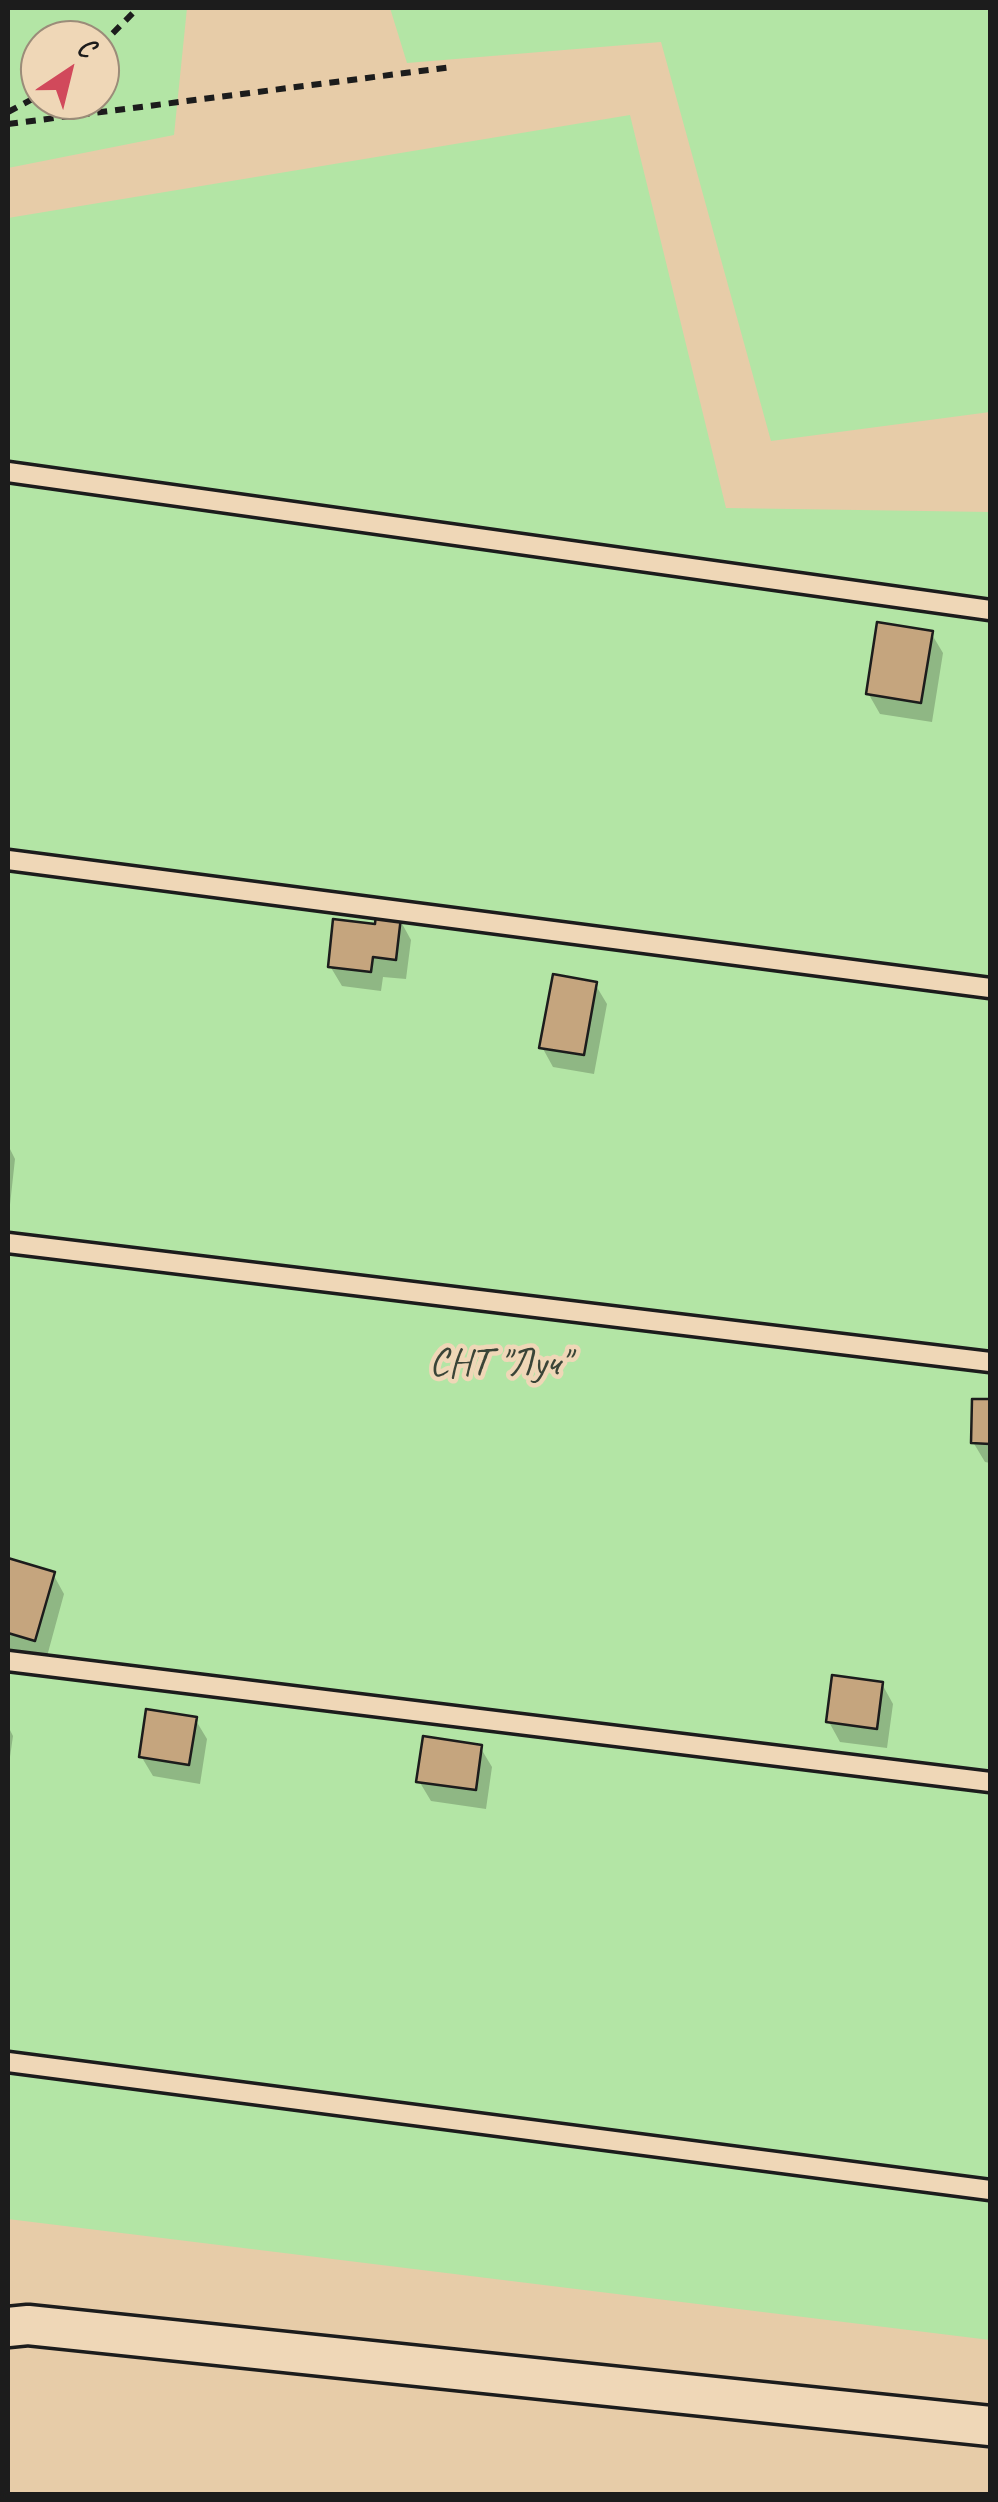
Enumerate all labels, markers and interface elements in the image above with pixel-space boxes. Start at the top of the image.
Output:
north arrow [20,20,120,120]
text: С [71,28,102,65]
park label: СНТ "Луч" [429,1341,569,1389]

